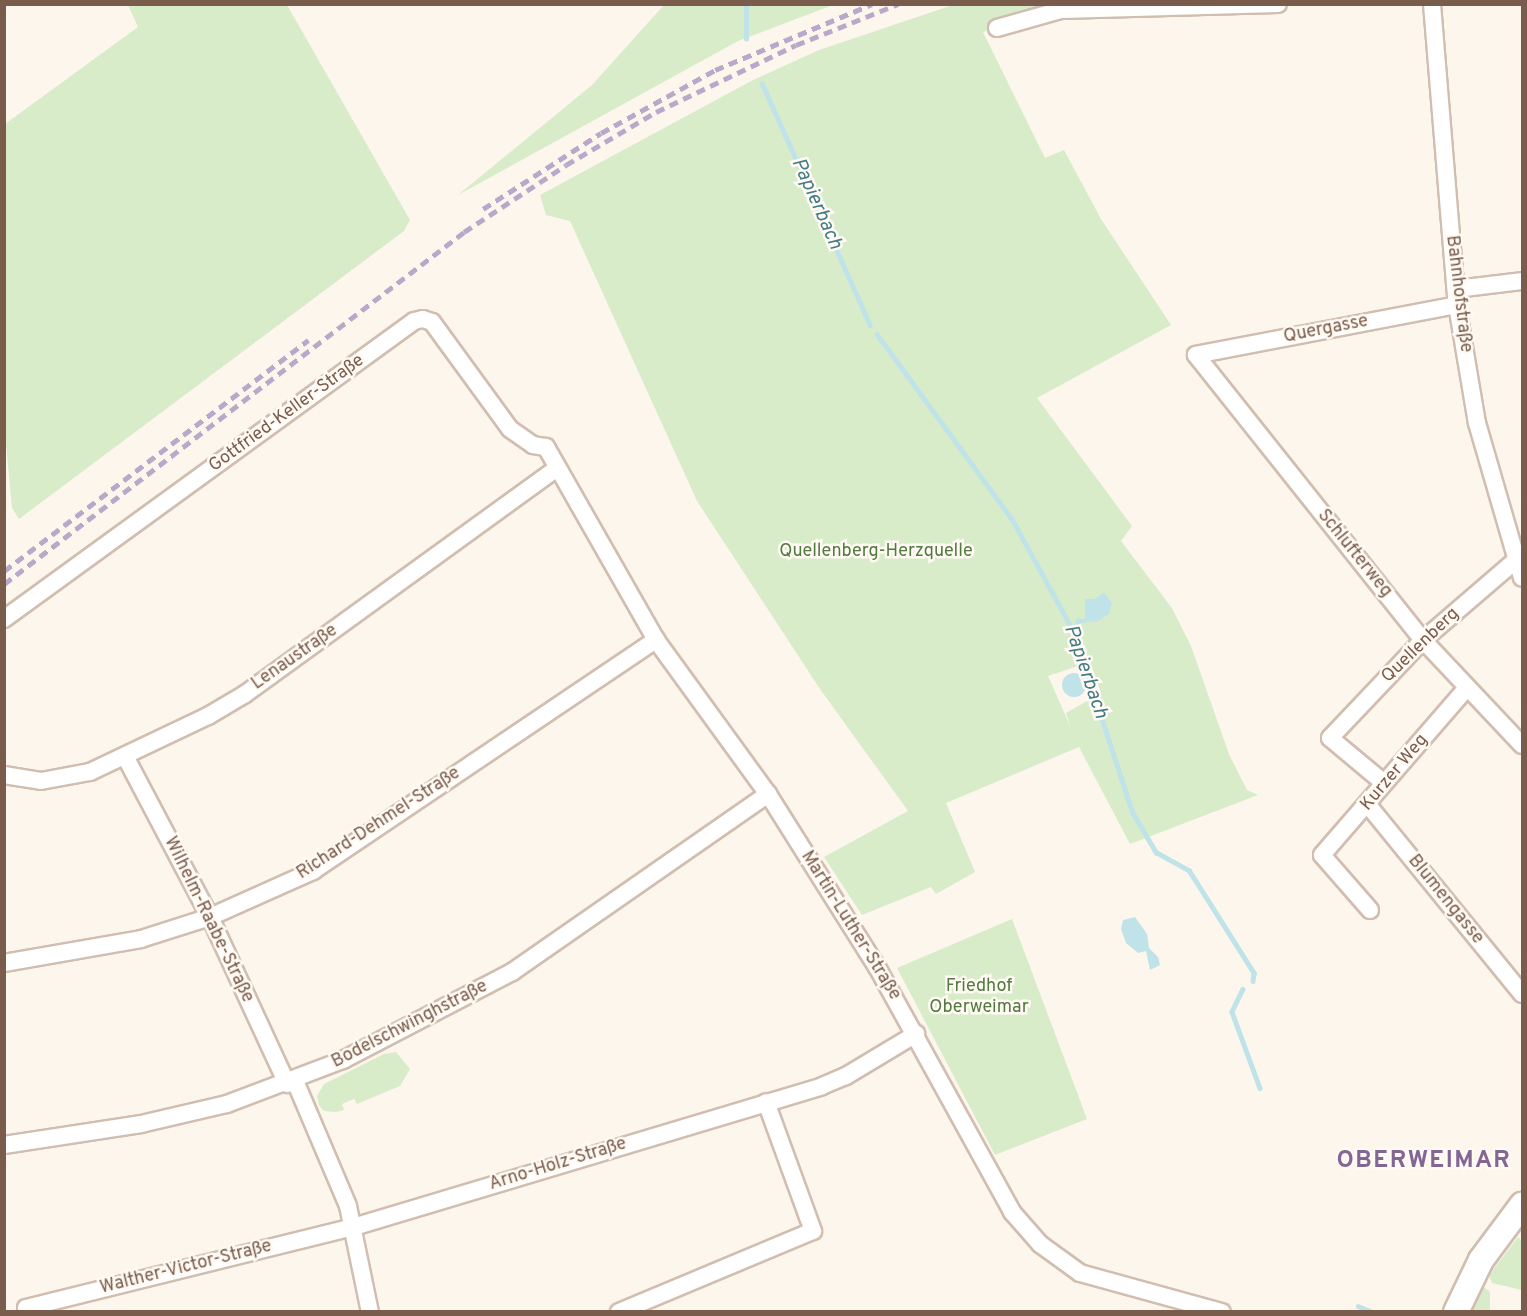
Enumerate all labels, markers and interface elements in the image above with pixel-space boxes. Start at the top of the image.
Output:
water label: Papierbach [785,155,847,253]
street label: Bahnhofstraße [1440,234,1476,354]
street label: Quergasse [1282,311,1370,349]
street label: Gottfried-Keller-Straße [205,350,369,478]
street label: Schlufterweg [1312,506,1396,602]
park label: Quellenberg-Herzquelle [779,541,973,563]
street label: Quellenberg [1378,604,1464,688]
street label: Lenaustraße [248,621,342,695]
water label: Papierbach [1058,622,1112,722]
street label: Kurzer Weg [1357,730,1433,816]
street label: Richard-Dehmel-Straße [293,763,465,885]
street label: Wilhelm-Raabe-Straße [158,834,258,1006]
street label: Martin-Luther-Straße [795,847,905,1005]
street label: Blumengasse [1402,851,1488,949]
street label: Bodelschwinghstraße [328,976,492,1074]
park label: Friedhof Oberweimar [929,977,1029,1020]
street label: Arno-Holz-Straße [487,1134,629,1196]
district label: OBERWEIMAR [1337,1148,1511,1176]
street label: Walther-Victor-Straße [98,1236,274,1300]

